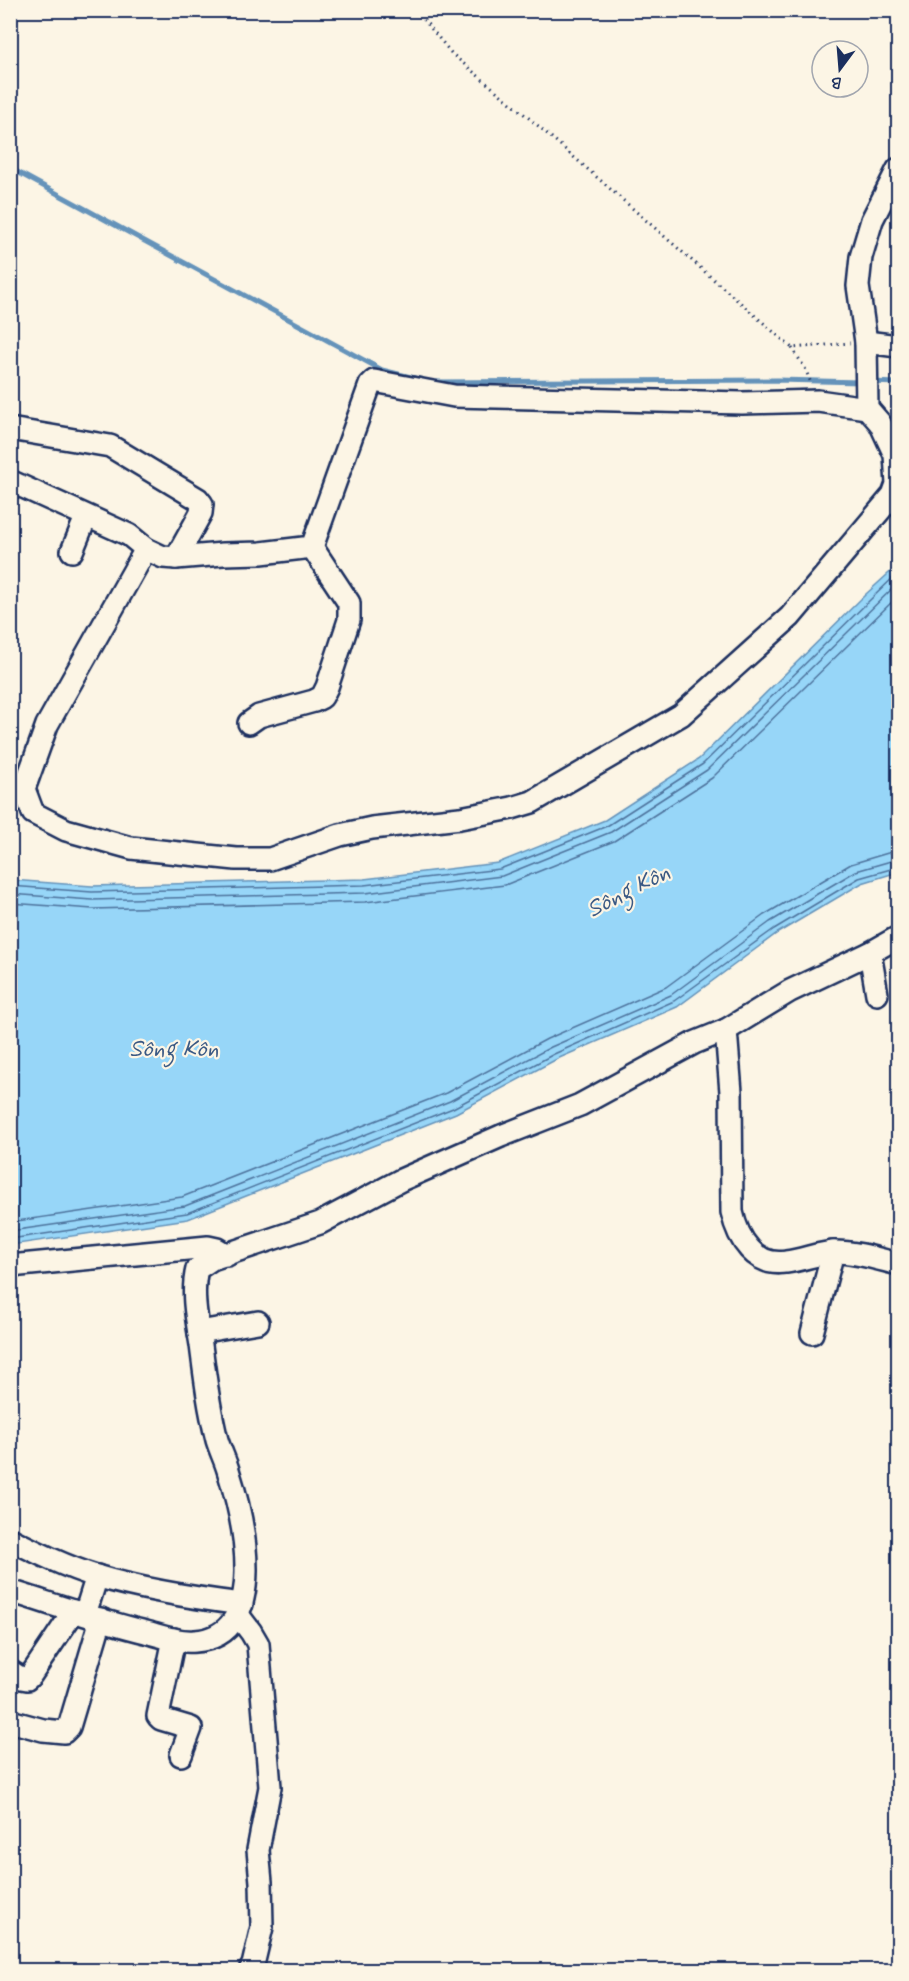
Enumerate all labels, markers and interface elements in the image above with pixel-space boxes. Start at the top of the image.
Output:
north arrow [810,39,870,99]
text: B [829,70,844,93]
water label: Sông Kôn [582,857,677,928]
water label: Sông Kôn [129,1034,219,1068]

